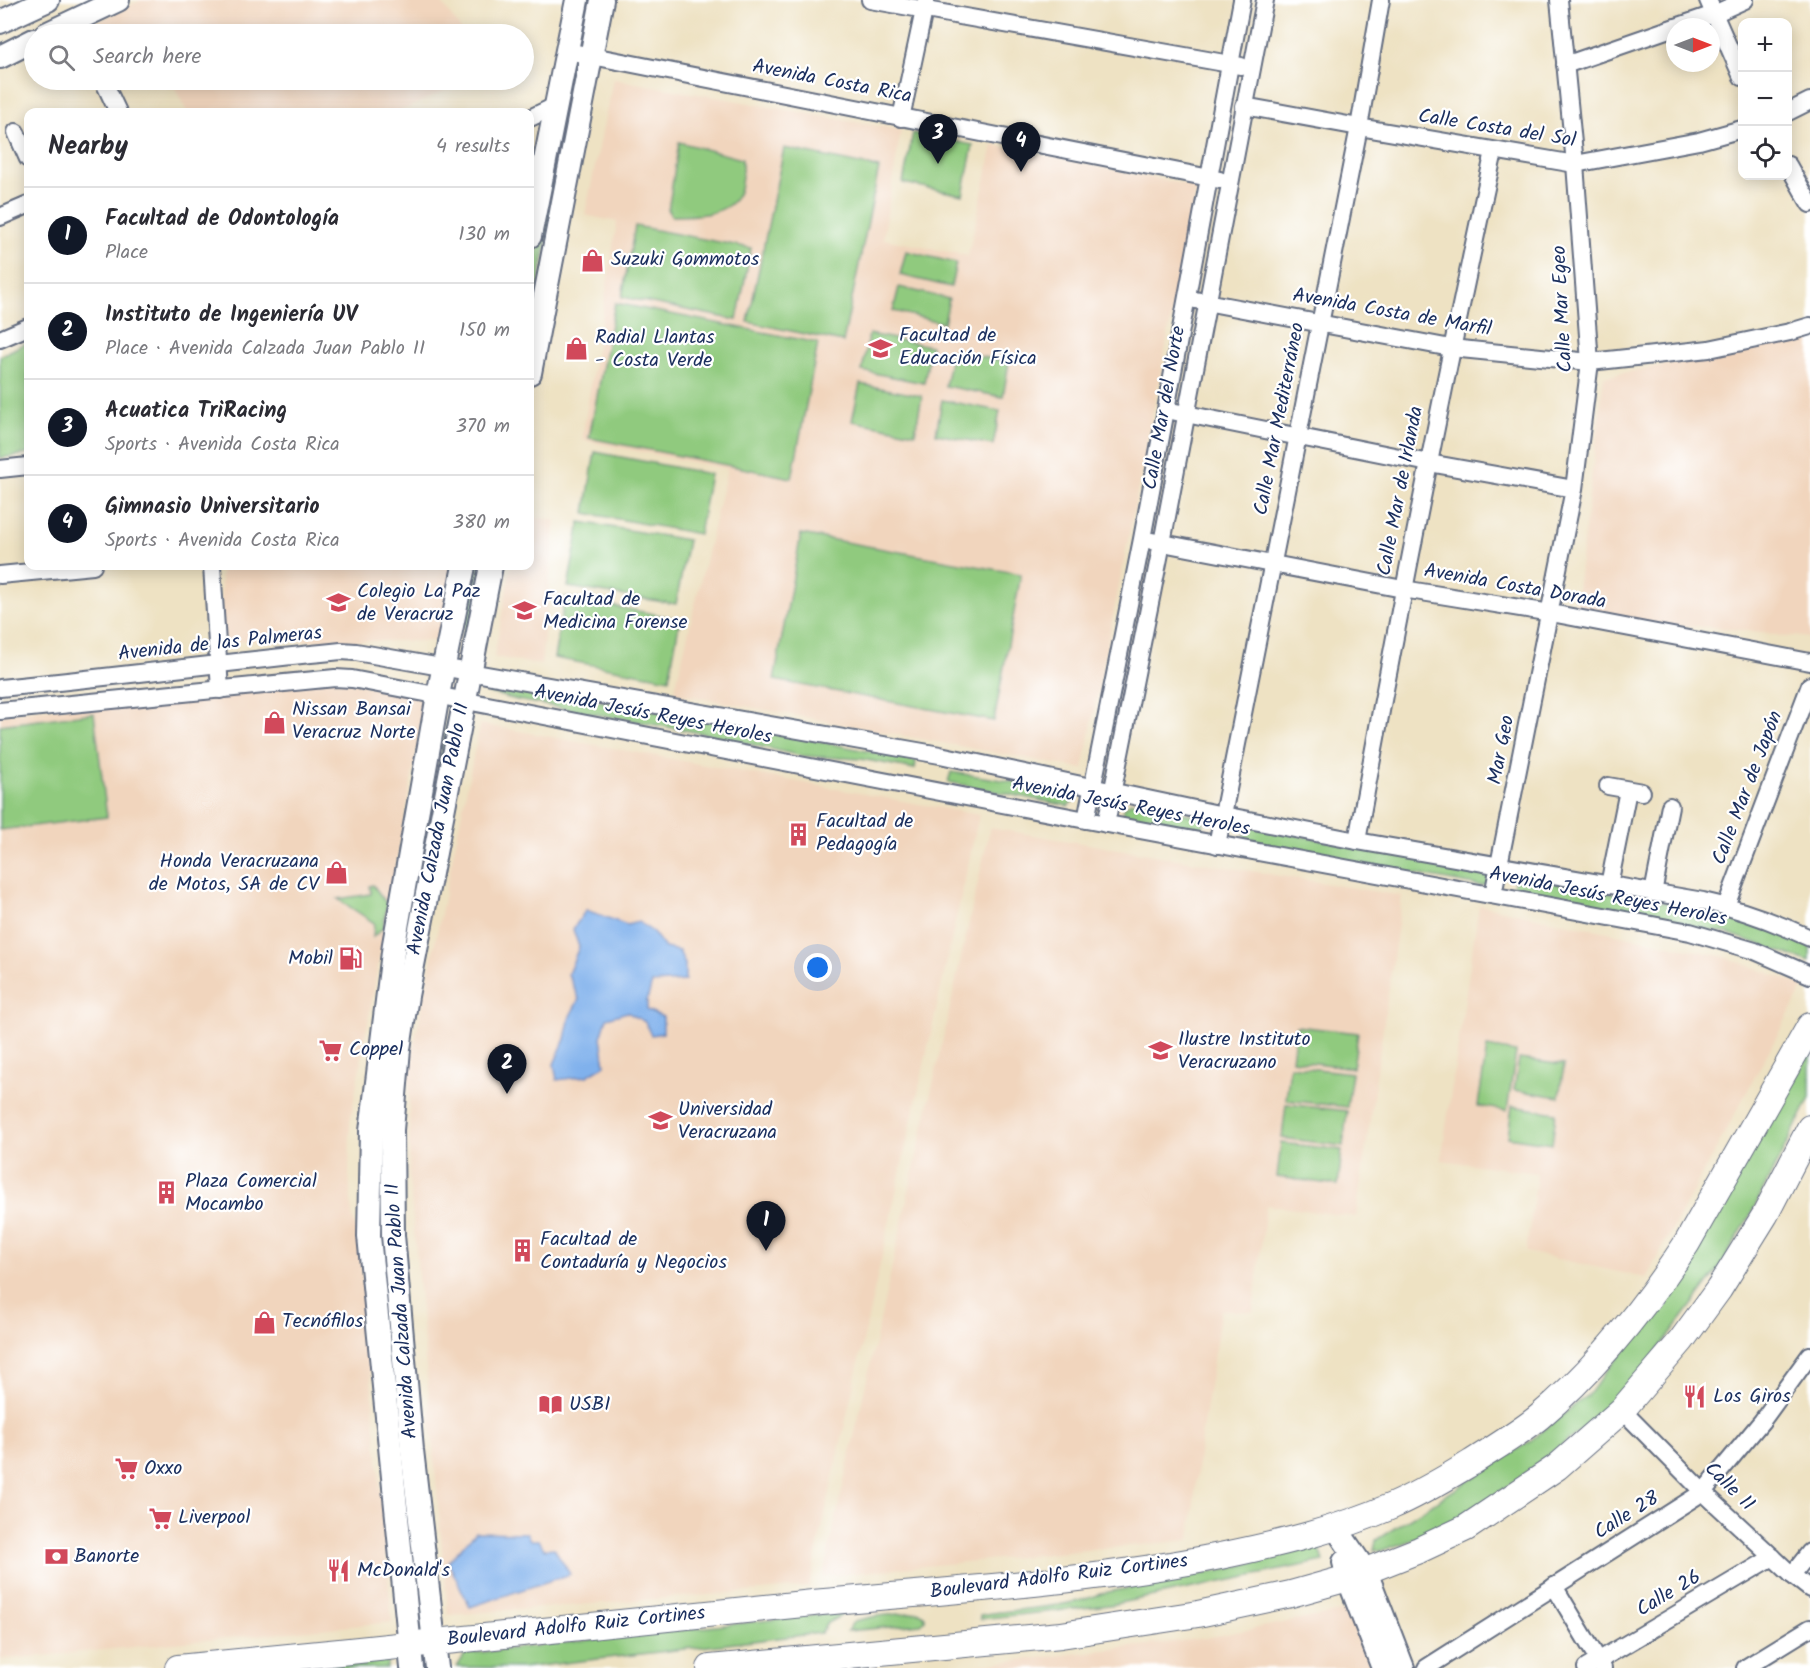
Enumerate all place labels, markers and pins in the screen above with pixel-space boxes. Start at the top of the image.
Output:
pin: 3 [918,114,958,164]
pin: 4 [1002,122,1040,172]
place label: Suzuki Gommotos [611,244,760,276]
shop icon: Suzuki Gommotos [580,247,606,273]
place label: Facultad de Educación Física [899,320,1037,375]
place label: Radial Llantas - Costa Verde [595,322,715,377]
school or university icon: Facultad de Educación Física [868,335,894,361]
shop icon: Radial Llantas - Costa Verde [564,336,590,362]
place label: Colegio La Paz de Veracruz [357,576,481,631]
place label: Facultad de Medicina Forense [543,584,688,639]
school or university icon: Colegio La Paz de Veracruz [326,590,352,616]
school or university icon: Facultad de Medicina Forense [512,598,538,624]
place label: Nissan Bansai Veracruz Norte [292,694,416,749]
shop icon: Nissan Bansai Veracruz Norte [261,709,287,735]
place label: Facultad de Pedagogía [816,806,913,861]
building icon: Facultad de Pedagogía [785,821,811,847]
place label: Honda Veracruzana de Motos, SA de CV [149,846,320,901]
shop icon: Honda Veracruzana de Motos, SA de CV [324,860,350,886]
place label: Mobil [288,943,333,975]
fuel station icon: Mobil [338,946,364,972]
place label: Ilustre Instituto Veracruzano [1178,1024,1311,1079]
place label: Coppel [349,1034,403,1066]
supermarket icon: Coppel [318,1037,344,1063]
school or university icon: Ilustre Instituto Veracruzano [1147,1038,1173,1064]
pin: 2 [488,1044,526,1094]
place label: Universidad Veracruzana [678,1094,777,1149]
school or university icon: Universidad Veracruzana [647,1108,673,1134]
place label: Plaza Comercial Mocambo [185,1166,317,1221]
building icon: Plaza Comercial Mocambo [154,1180,180,1206]
pin: 1 [746,1202,786,1251]
place label: Facultad de Contaduría y Negocios [540,1224,727,1279]
building icon: Facultad de Contaduría y Negocios [509,1238,535,1264]
place label: Tecnófilos [282,1306,364,1338]
shop icon: Tecnófilos [251,1309,277,1335]
place label: Los Giros [1713,1381,1791,1413]
restaurant icon: Los Giros [1682,1384,1708,1410]
place label: USBI [569,1389,611,1421]
library icon: USBI [538,1392,564,1418]
place label: Oxxo [144,1453,182,1485]
supermarket icon: Oxxo [113,1456,139,1482]
place label: Liverpool [178,1502,250,1534]
supermarket icon: Liverpool [147,1505,173,1531]
place label: Banorte [74,1541,139,1573]
bank icon: Banorte [43,1544,69,1570]
place label: McDonald's [357,1555,450,1587]
restaurant icon: McDonald's [326,1558,352,1584]

